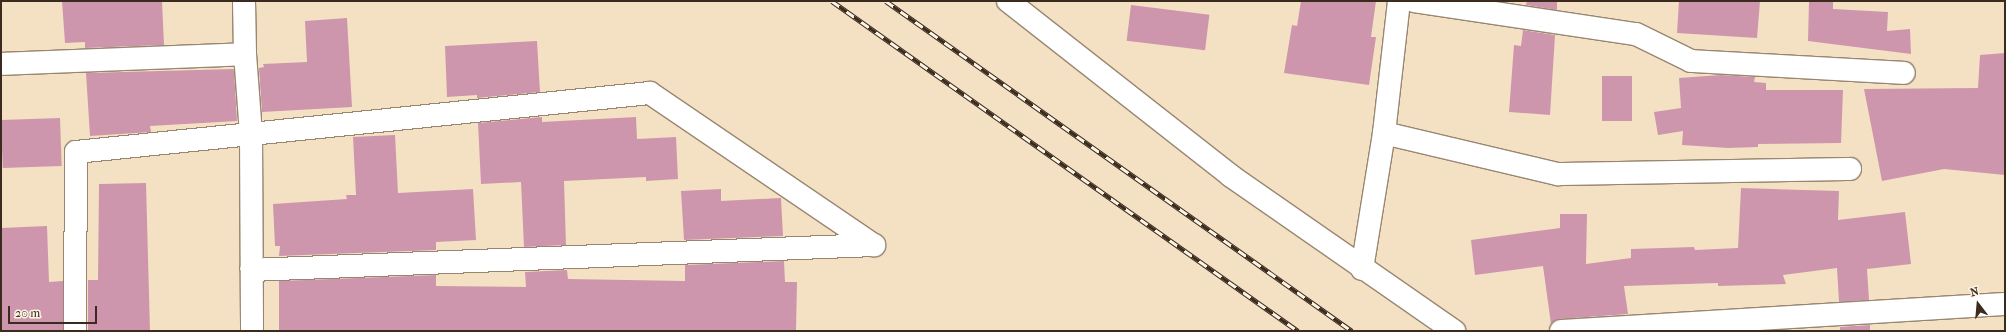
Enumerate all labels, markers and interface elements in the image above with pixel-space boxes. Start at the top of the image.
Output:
north arrow [1958,284,1998,324]
text: N [1969,285,1980,299]
scale bar [10,298,99,324]
text: 20 m [15,306,40,320]

